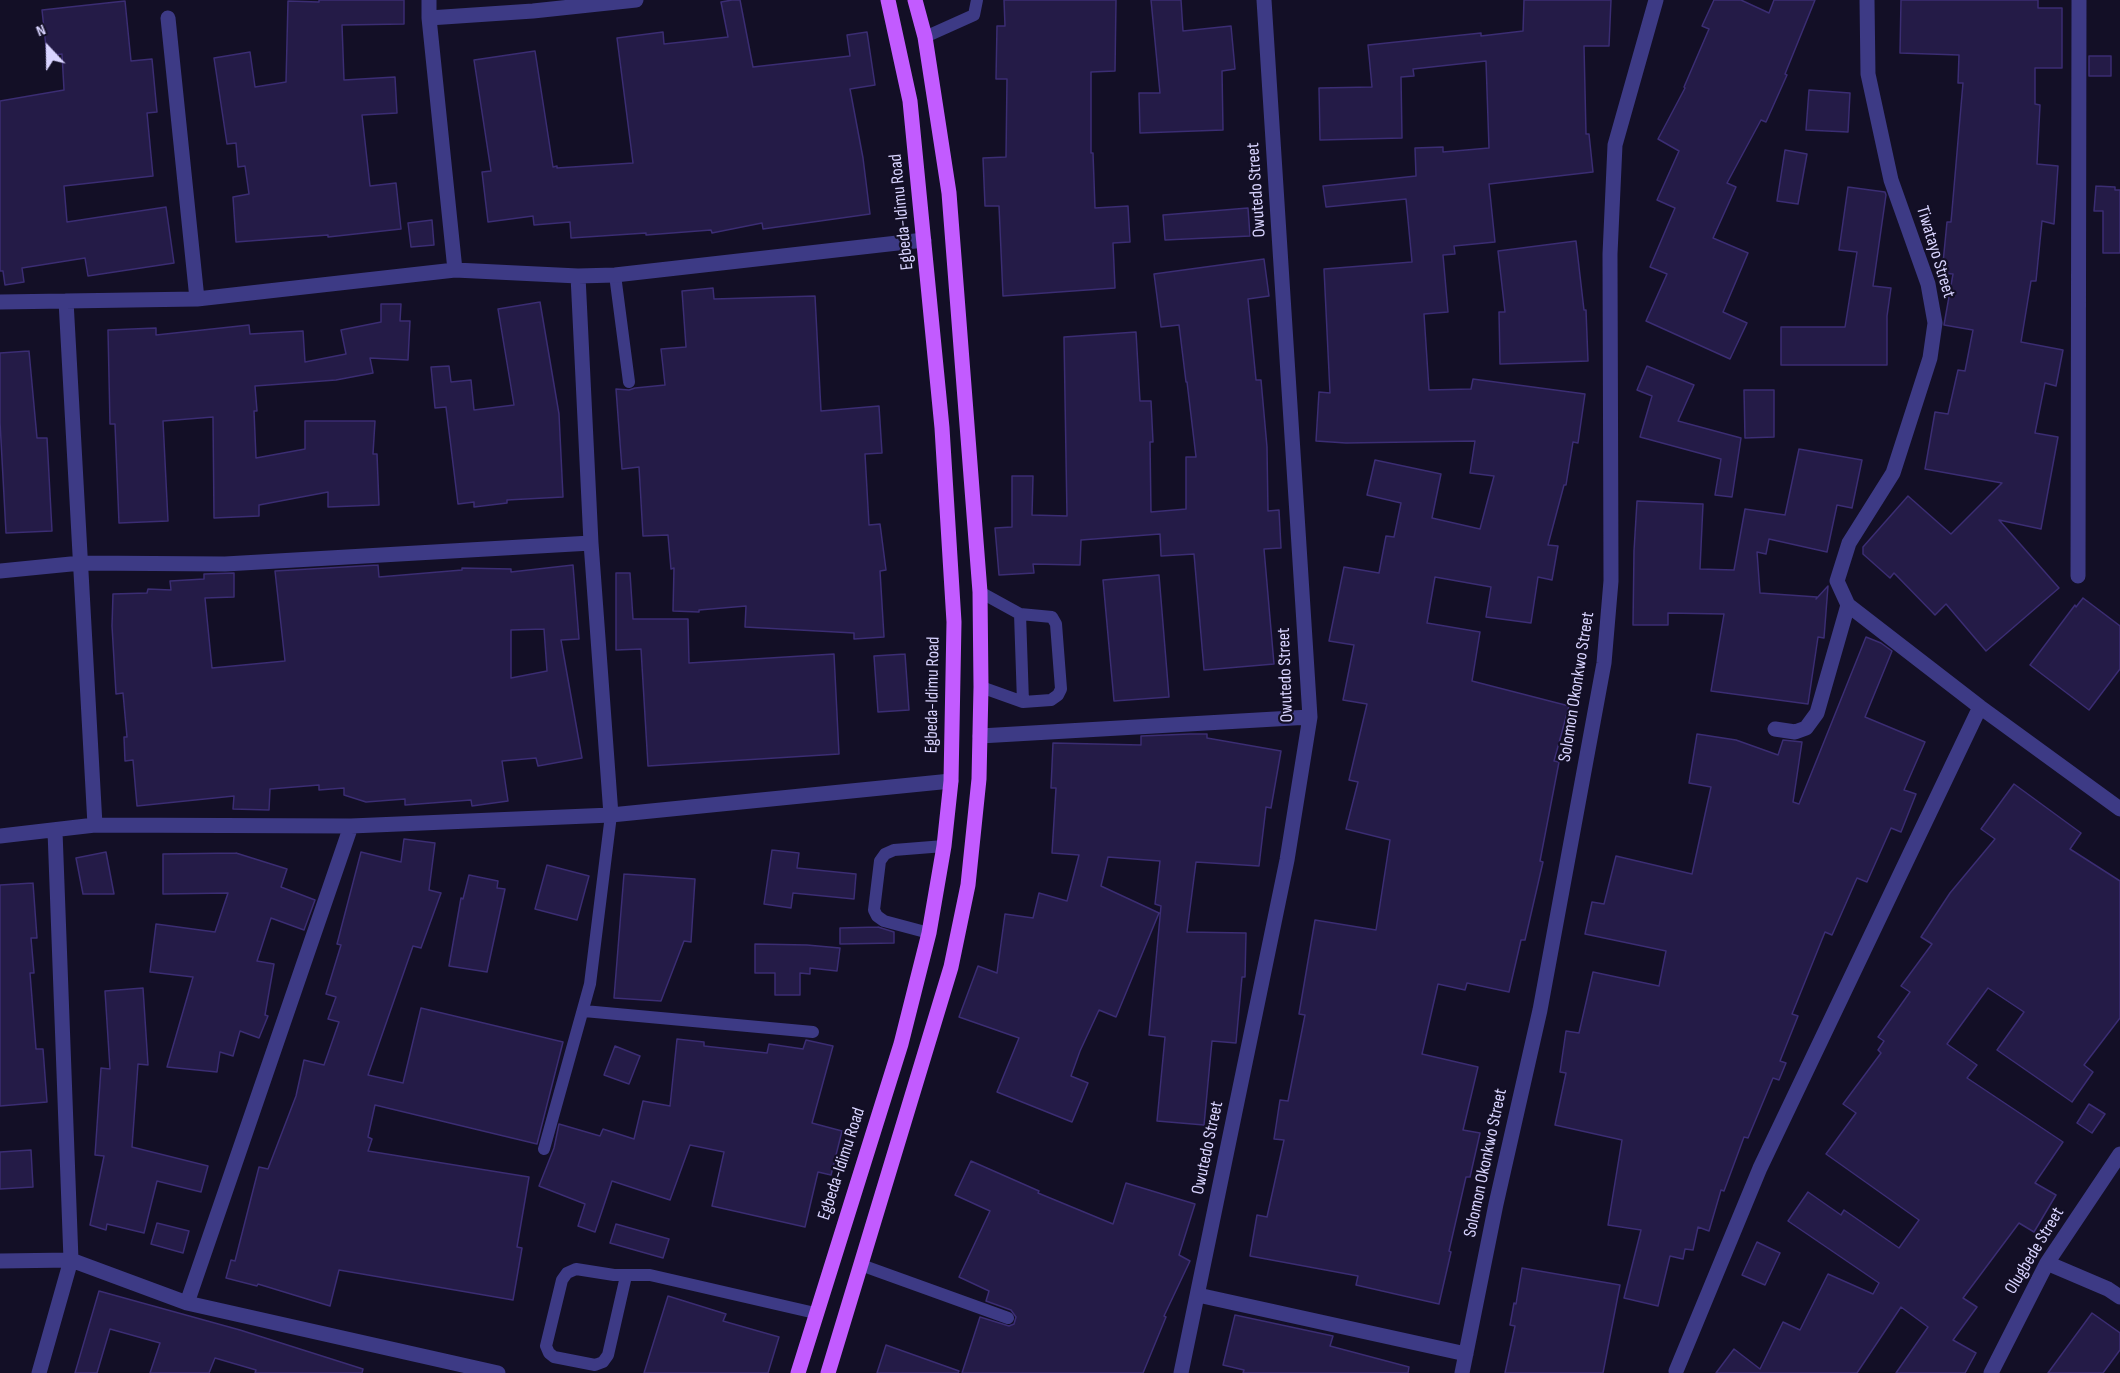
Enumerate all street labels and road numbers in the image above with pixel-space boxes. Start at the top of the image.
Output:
street label: Owutedo Street [1243,142,1271,238]
street label: Egbeda-Idimu Road [885,153,919,271]
street label: Tiwatayo Street [1911,204,1959,300]
street label: Solomon Okonkwo Street [1554,611,1600,763]
street label: Owutedo Street [1274,627,1298,723]
street label: Egbeda-Idimu Road [921,636,945,754]
street label: Solomon Okonkwo Street [1460,1087,1512,1239]
street label: Owutedo Street [1188,1099,1228,1197]
street label: Egbeda-Idimu Road [814,1105,870,1223]
street label: Olugbede Street [2001,1204,2069,1298]

